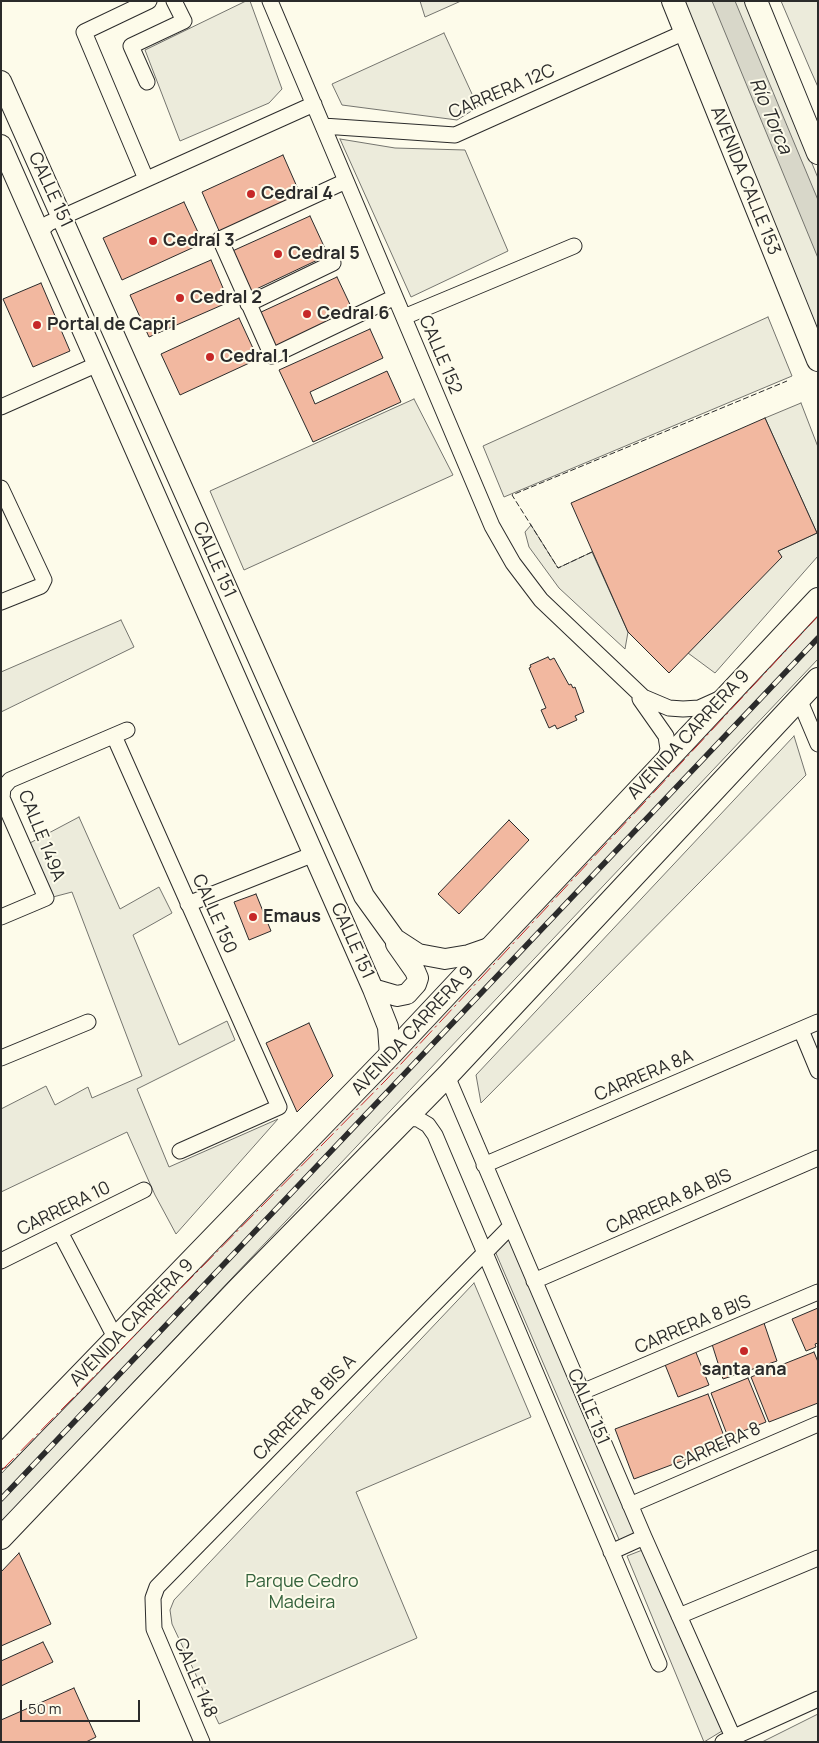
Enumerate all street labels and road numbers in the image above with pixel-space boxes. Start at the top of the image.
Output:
street label: CARRERA 12C [446,60,558,124]
street label: AVENIDA CALLE 153 [705,104,785,258]
street label: CALLE 151 [23,149,77,231]
street label: CALLE 152 [414,312,466,398]
street label: CALLE 151 [188,519,240,601]
street label: AVENIDA CARRERA 9 [623,666,755,804]
street label: CALLE 149A [13,787,69,885]
street label: CALLE 150 [187,871,241,957]
street label: CALLE 151 [326,900,378,982]
street label: AVENIDA CARRERA 9 [347,962,479,1100]
street label: CARRERA 8A [591,1046,697,1106]
street label: CARRERA 8A BIS [603,1165,735,1239]
street label: CARRERA 10 [14,1177,114,1241]
street label: AVENIDA CARRERA 9 [66,1255,198,1391]
street label: CARRERA 8 BIS [632,1291,754,1359]
street label: CARRERA 8 BIS A [249,1351,361,1465]
street label: CALLE 151 [562,1366,614,1448]
street label: CARRERA 8 [670,1418,764,1476]
street label: CALLE 148 [169,1635,221,1721]

